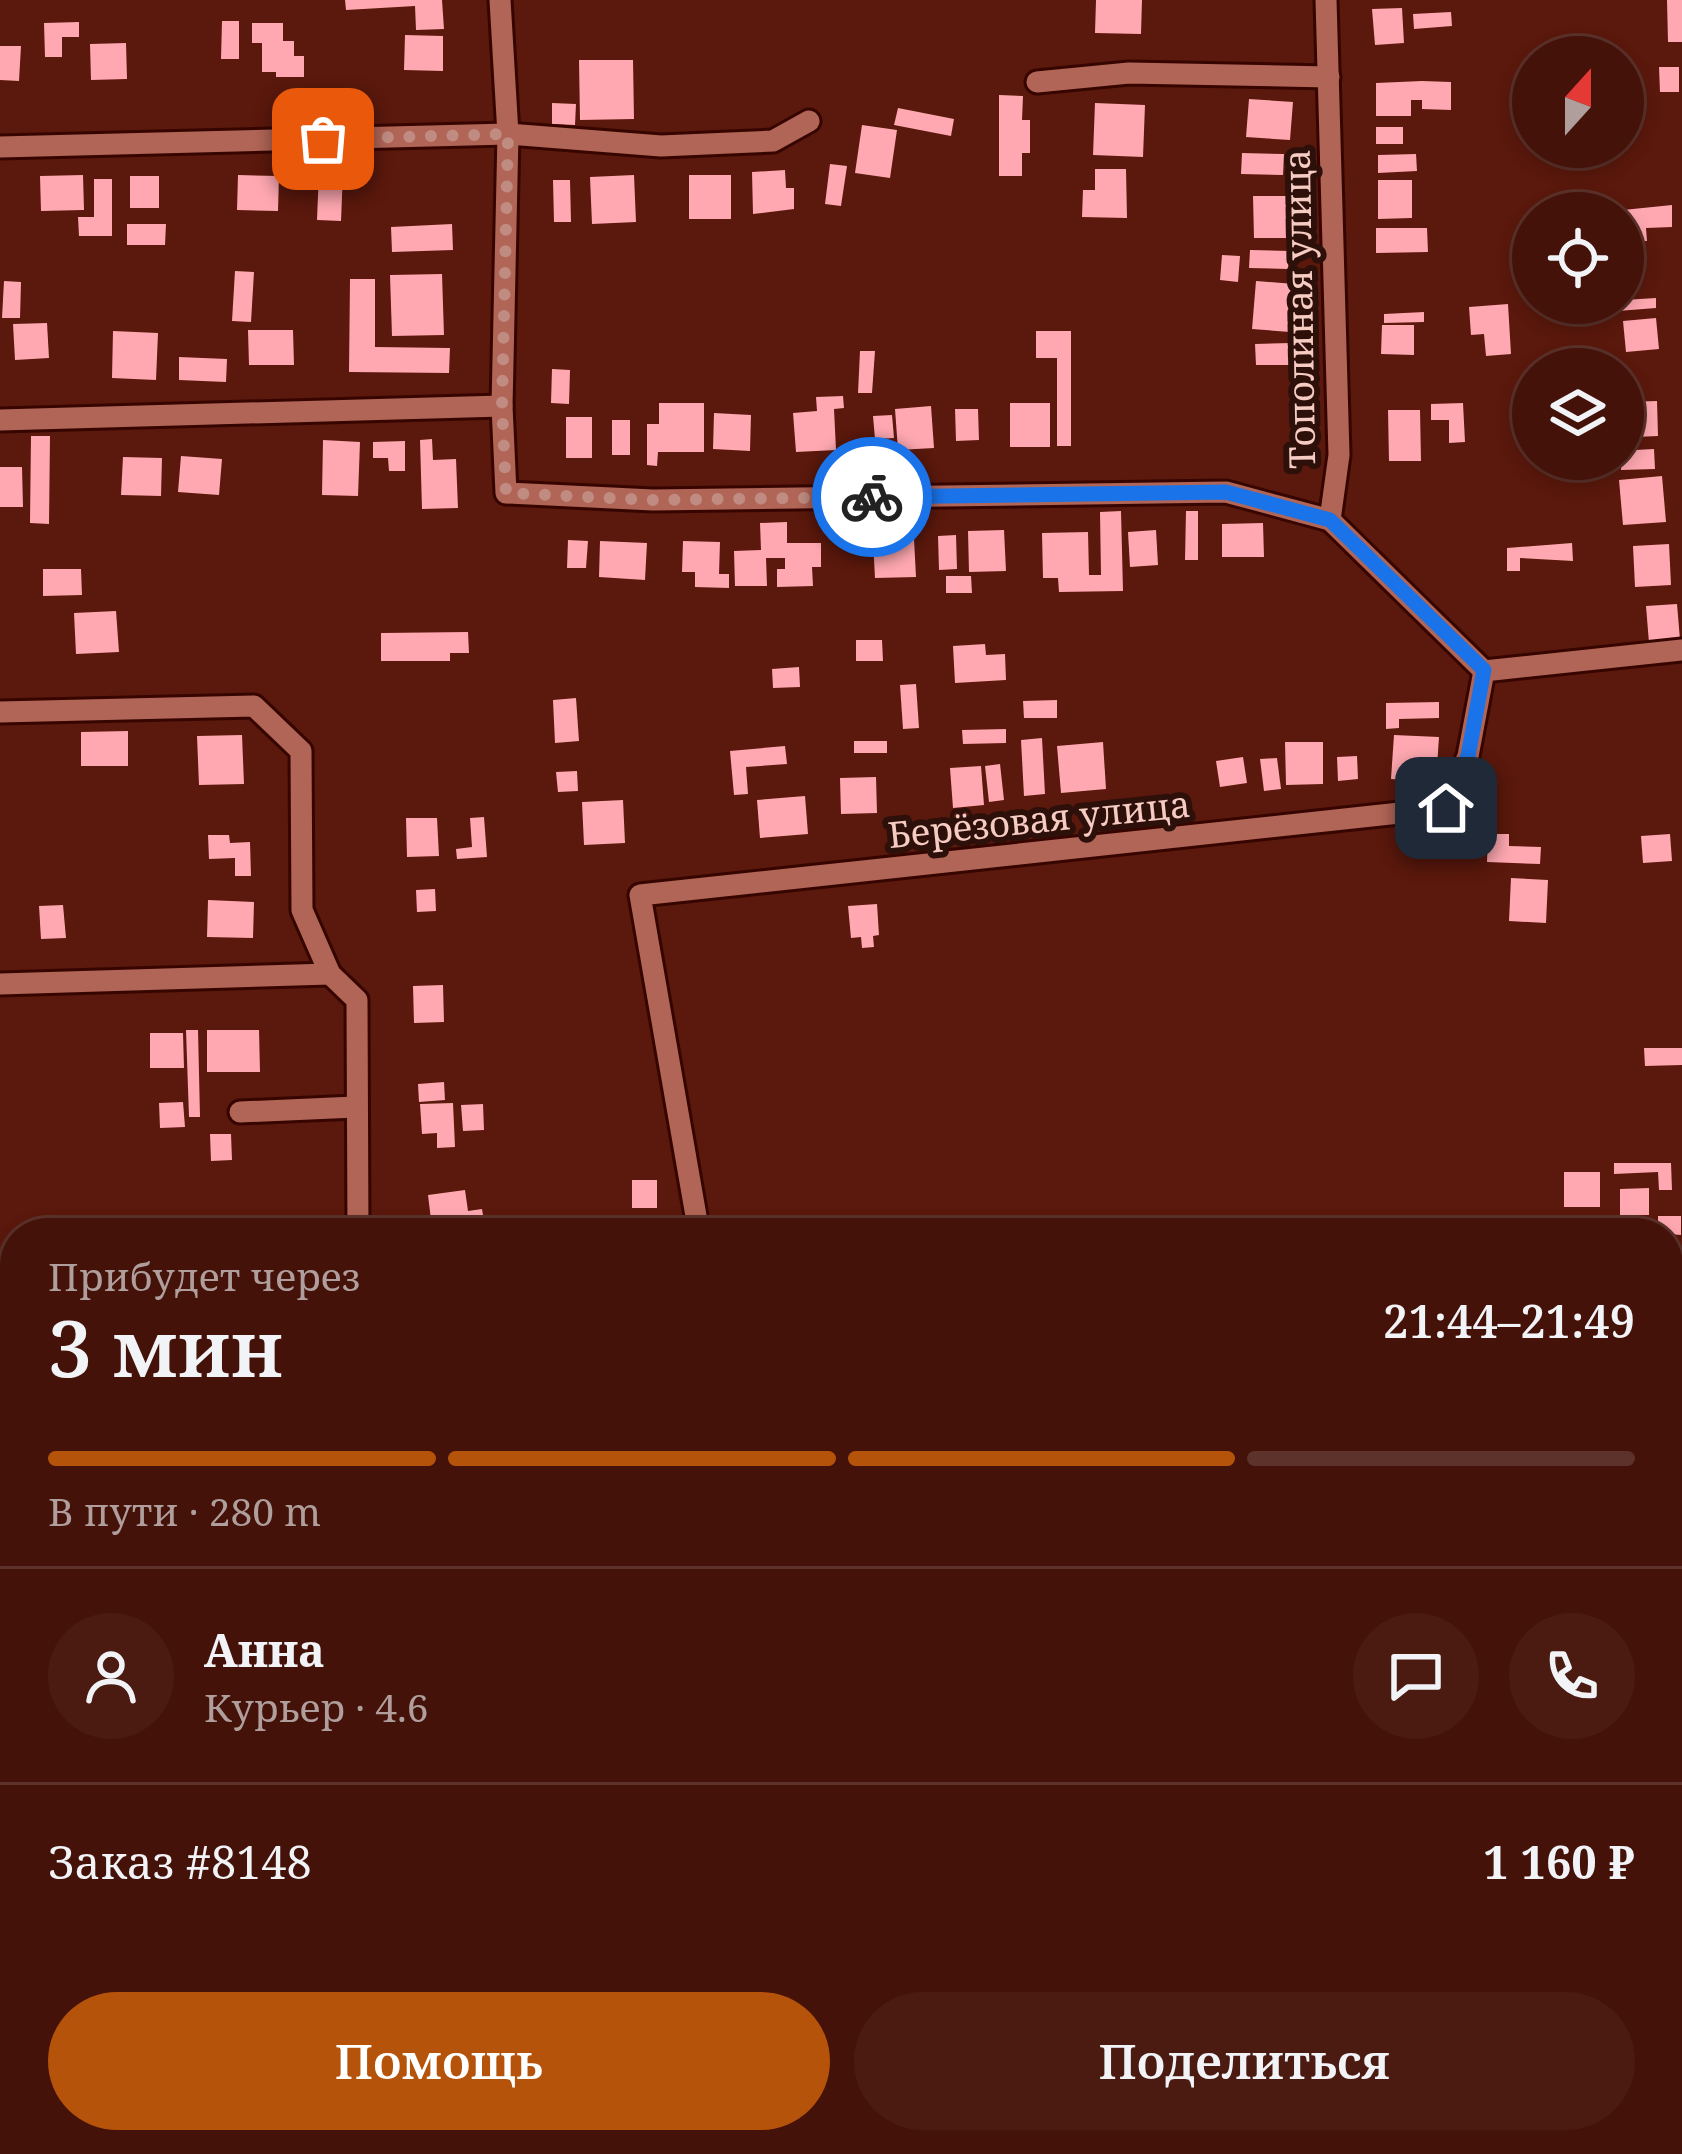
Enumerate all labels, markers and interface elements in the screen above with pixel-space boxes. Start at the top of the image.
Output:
north arrow [1512,36,1644,168]
map controls [1512,36,1644,480]
pin [272,88,374,190]
icon: bag [290,106,356,172]
street label: Тополиная улица [1272,149,1326,469]
button: locate [1512,192,1644,324]
button: layers [1512,348,1644,480]
courier [812,437,932,557]
icon: bike [839,464,905,530]
pin [1395,757,1497,859]
icon: home [1413,775,1479,841]
street label: Берёзовая улица [886,779,1192,859]
text: Прибудет через [48,1249,360,1302]
text: 21:44–21:49 [1383,1290,1635,1351]
text: 3 мин [48,1294,283,1400]
text: В пути · 280 m [48,1484,321,1537]
button: person [48,1613,174,1739]
button: chat [1353,1613,1479,1739]
button: phone [1509,1613,1635,1739]
text: Анна [204,1619,325,1680]
text: Курьер · 4.6 [204,1680,428,1733]
text: Заказ #8148 [48,1831,312,1892]
text: 1 160 ₽ [1483,1831,1635,1892]
button: Помощь [48,1992,830,2130]
button: Поделиться [854,1992,1635,2130]

